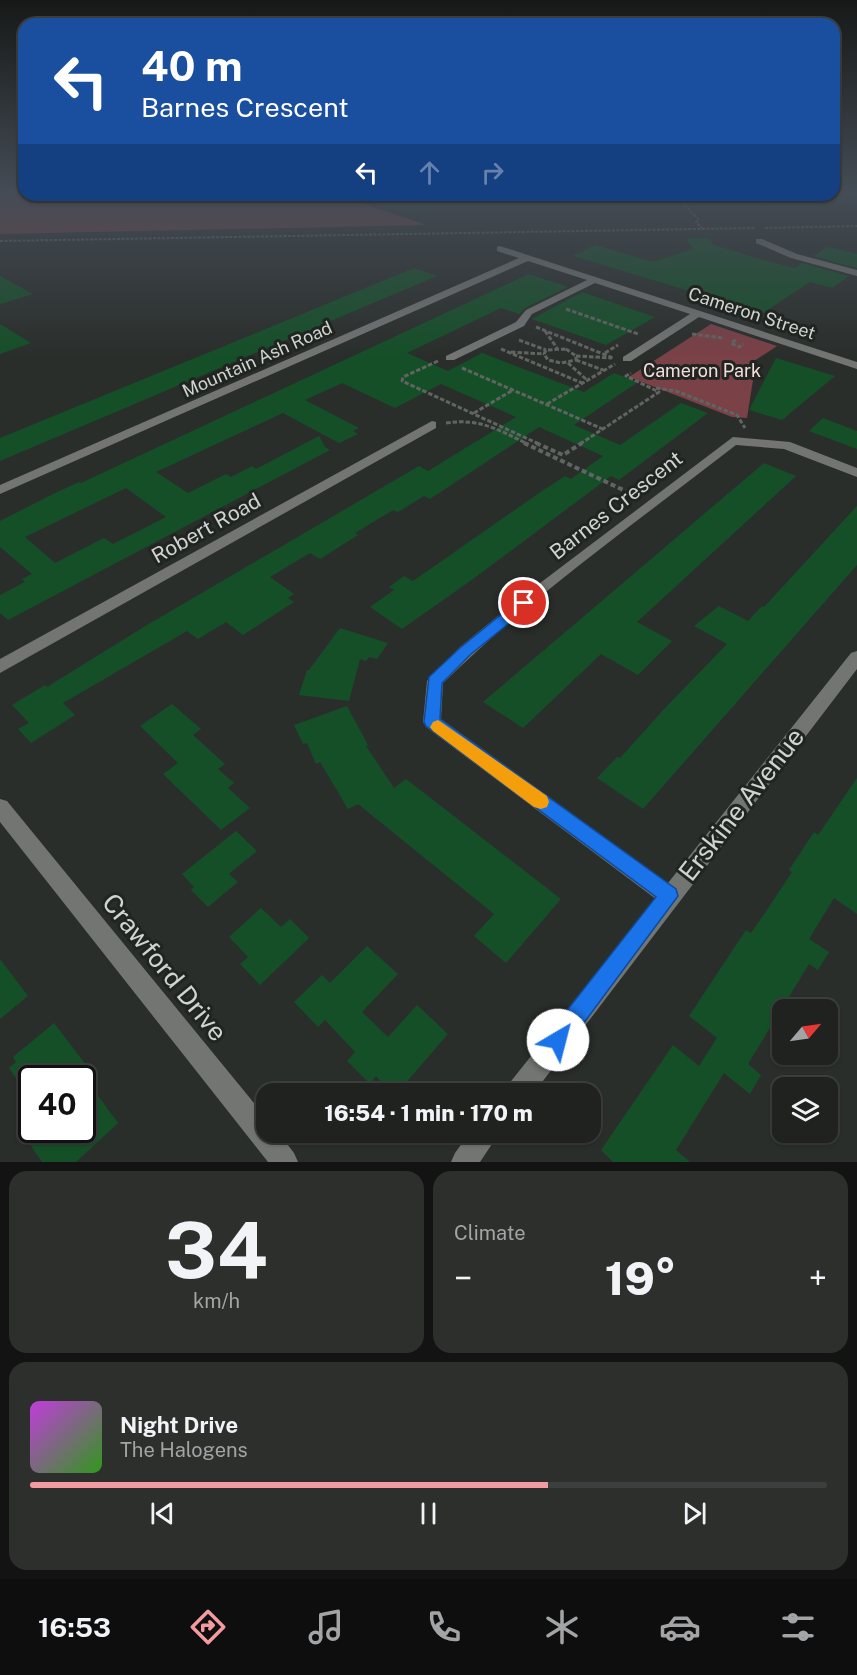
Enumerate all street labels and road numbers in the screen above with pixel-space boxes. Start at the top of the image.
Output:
street label: Cameron Street [686,283,818,343]
street label: Mountain Ash Road [179,317,335,401]
street label: Barnes Crescent [545,445,687,565]
street label: Robert Road [147,488,265,568]
street label: Erskine Avenue [672,721,810,887]
street label: Crawford Drive [96,887,234,1047]

